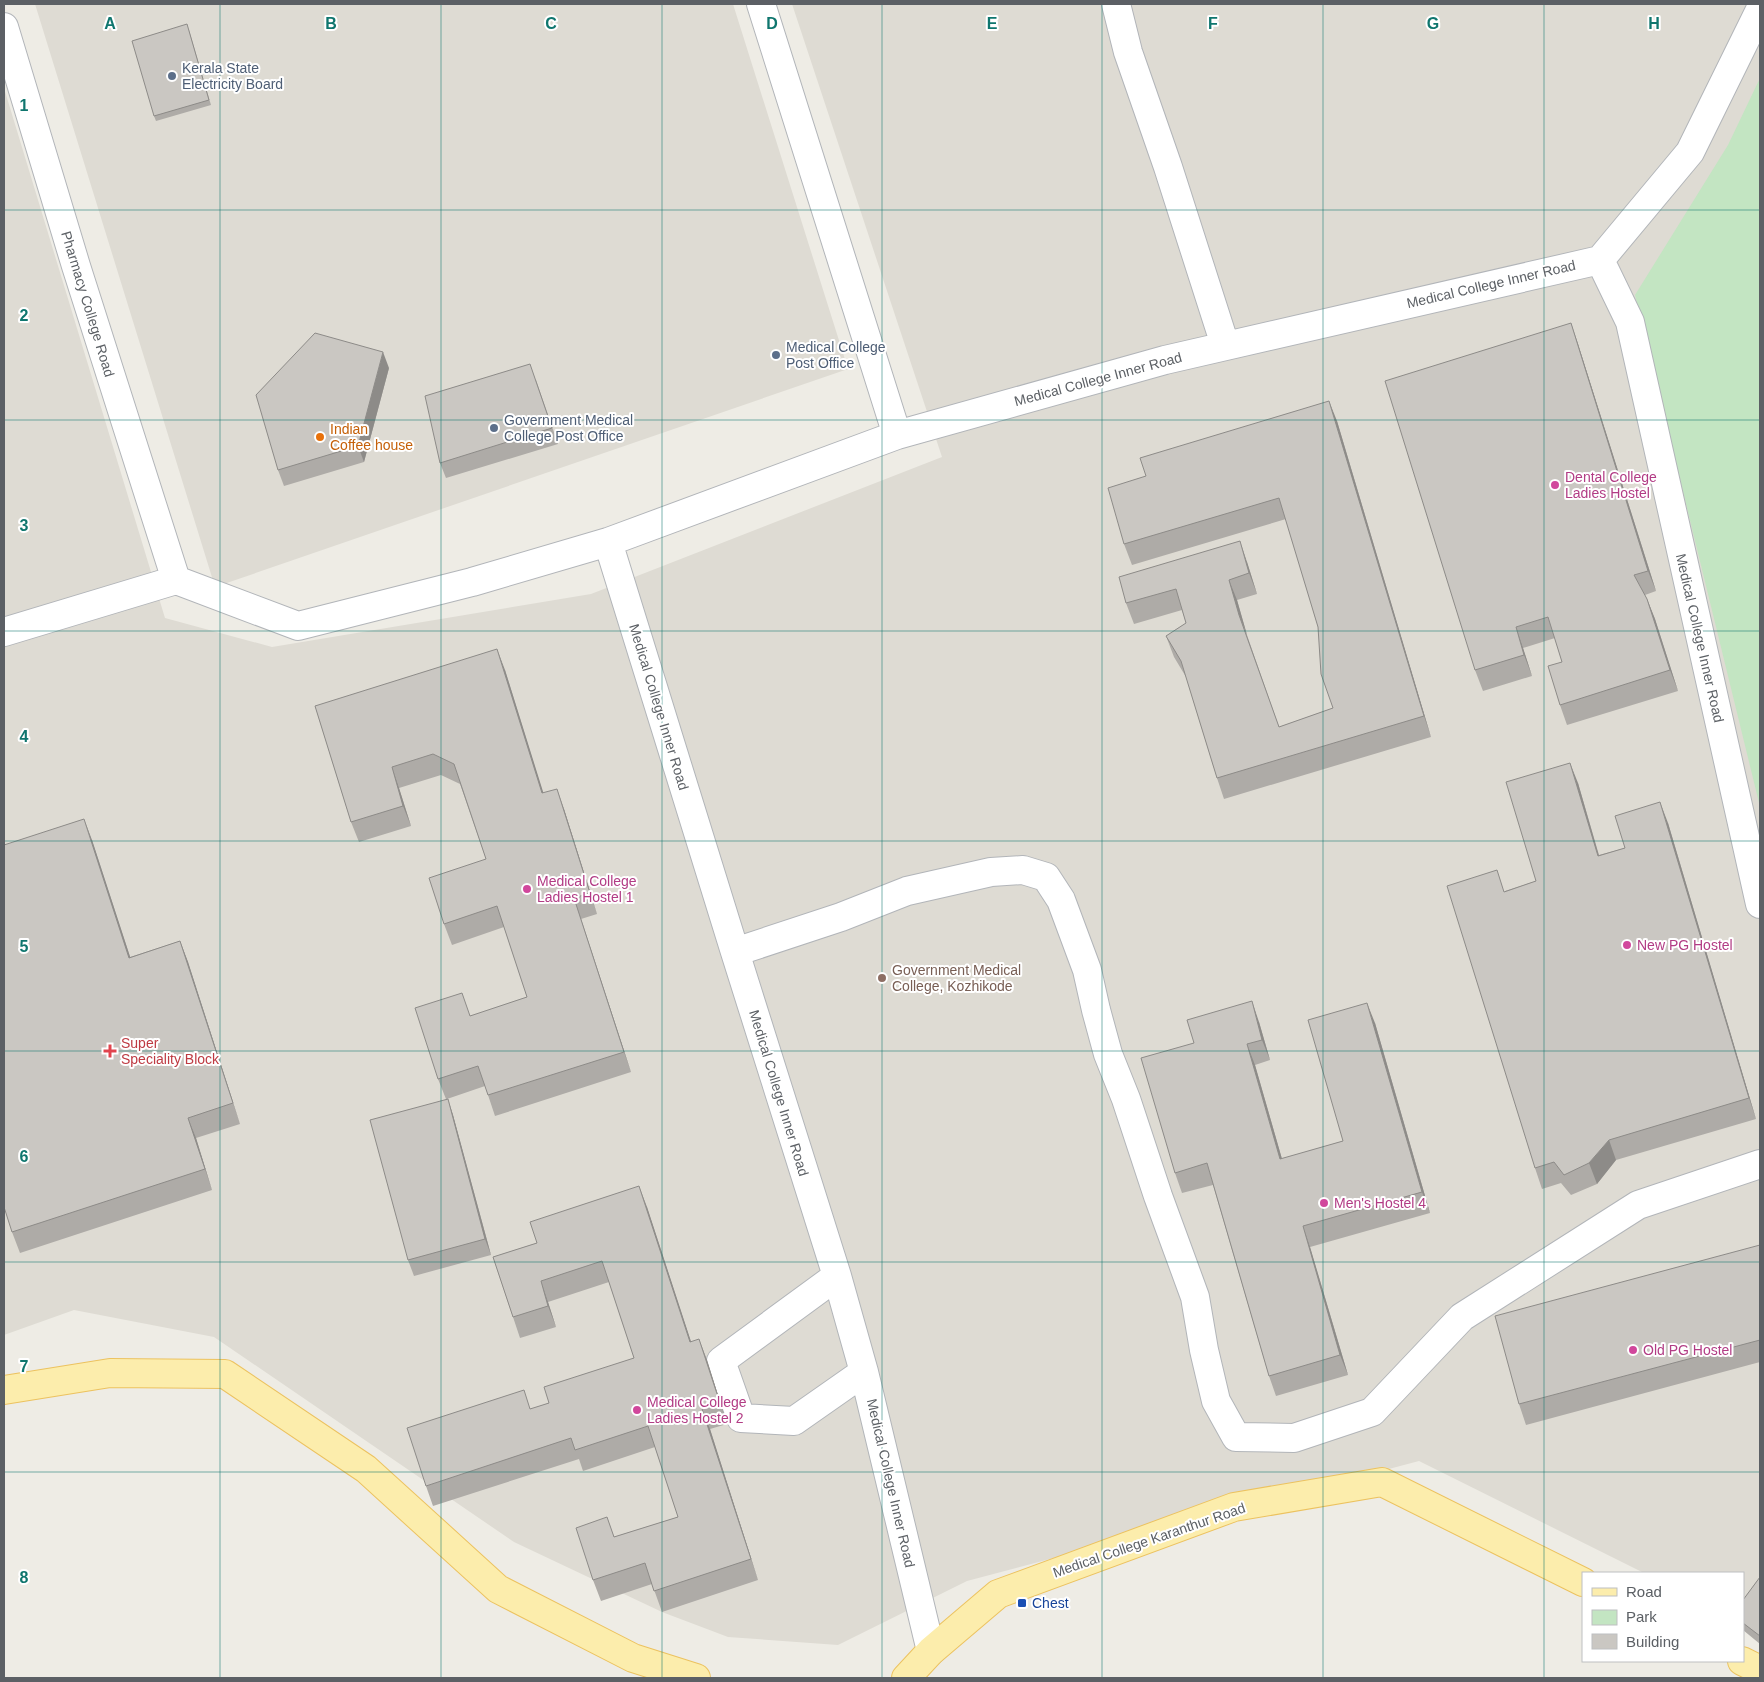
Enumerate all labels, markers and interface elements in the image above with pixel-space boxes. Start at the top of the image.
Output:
text: A [104,15,116,32]
text: B [325,15,337,32]
text: C [545,15,557,32]
text: D [766,15,778,32]
text: E [987,15,998,32]
text: F [1208,15,1218,32]
text: G [1427,15,1439,32]
text: H [1648,15,1660,32]
place label: Kerala State Electricity Board [182,60,283,92]
marker: Kerala State Electricity Board [166,70,178,82]
text: 1 [20,97,29,114]
street label: Pharmacy College Road [58,229,118,379]
street label: Medical College Inner Road [1405,257,1577,311]
text: 2 [20,307,29,324]
place label: Medical College Post Office [786,339,886,371]
marker: Medical College Post Office [770,349,782,361]
street label: Medical College Inner Road [1012,349,1184,409]
place label: Government Medical College Post Office [504,412,633,444]
place label: Indian Coffee house [330,421,413,453]
marker: Government Medical College Post Office [488,422,500,434]
marker: Indian Coffee house [314,431,326,443]
place label: Dental College Ladies Hostel [1565,469,1657,501]
marker: Dental College Ladies Hostel [1549,479,1561,491]
text: 3 [20,517,29,534]
street label: Medical College Inner Road [1673,552,1727,724]
street label: Medical College Inner Road [626,622,692,792]
text: 4 [20,728,29,745]
place label: Medical College Ladies Hostel 1 [537,873,637,905]
marker: Medical College Ladies Hostel 1 [521,883,533,895]
place label: New PG Hostel [1637,937,1733,953]
text: 5 [20,938,29,955]
marker: New PG Hostel [1621,939,1633,951]
place label: Government Medical College, Kozhikode [892,962,1021,994]
marker: Government Medical College, Kozhikode [876,972,888,984]
street label: Medical College Inner Road [746,1008,812,1178]
place label: Super Speciality Block [121,1035,220,1067]
marker: Super Speciality Block [103,1044,117,1058]
text: 6 [20,1148,29,1165]
place label: Men's Hostel 4 [1334,1195,1426,1211]
marker: Men's Hostel 4 [1318,1197,1330,1209]
place label: Old PG Hostel [1643,1342,1732,1358]
marker: Old PG Hostel [1627,1344,1639,1356]
text: 7 [20,1358,29,1375]
place label: Medical College Ladies Hostel 2 [647,1394,747,1426]
street label: Medical College Inner Road [864,1397,918,1569]
marker: Medical College Ladies Hostel 2 [631,1404,643,1416]
street label: Medical College Karanthur Road [1051,1499,1247,1581]
text: 8 [20,1569,29,1586]
legend [1582,1572,1744,1662]
text: Road [1626,1583,1662,1600]
place label: Chest [1032,1595,1069,1611]
marker: Chest [1016,1597,1028,1609]
text: Park [1626,1608,1657,1625]
text: Building [1626,1633,1679,1650]

